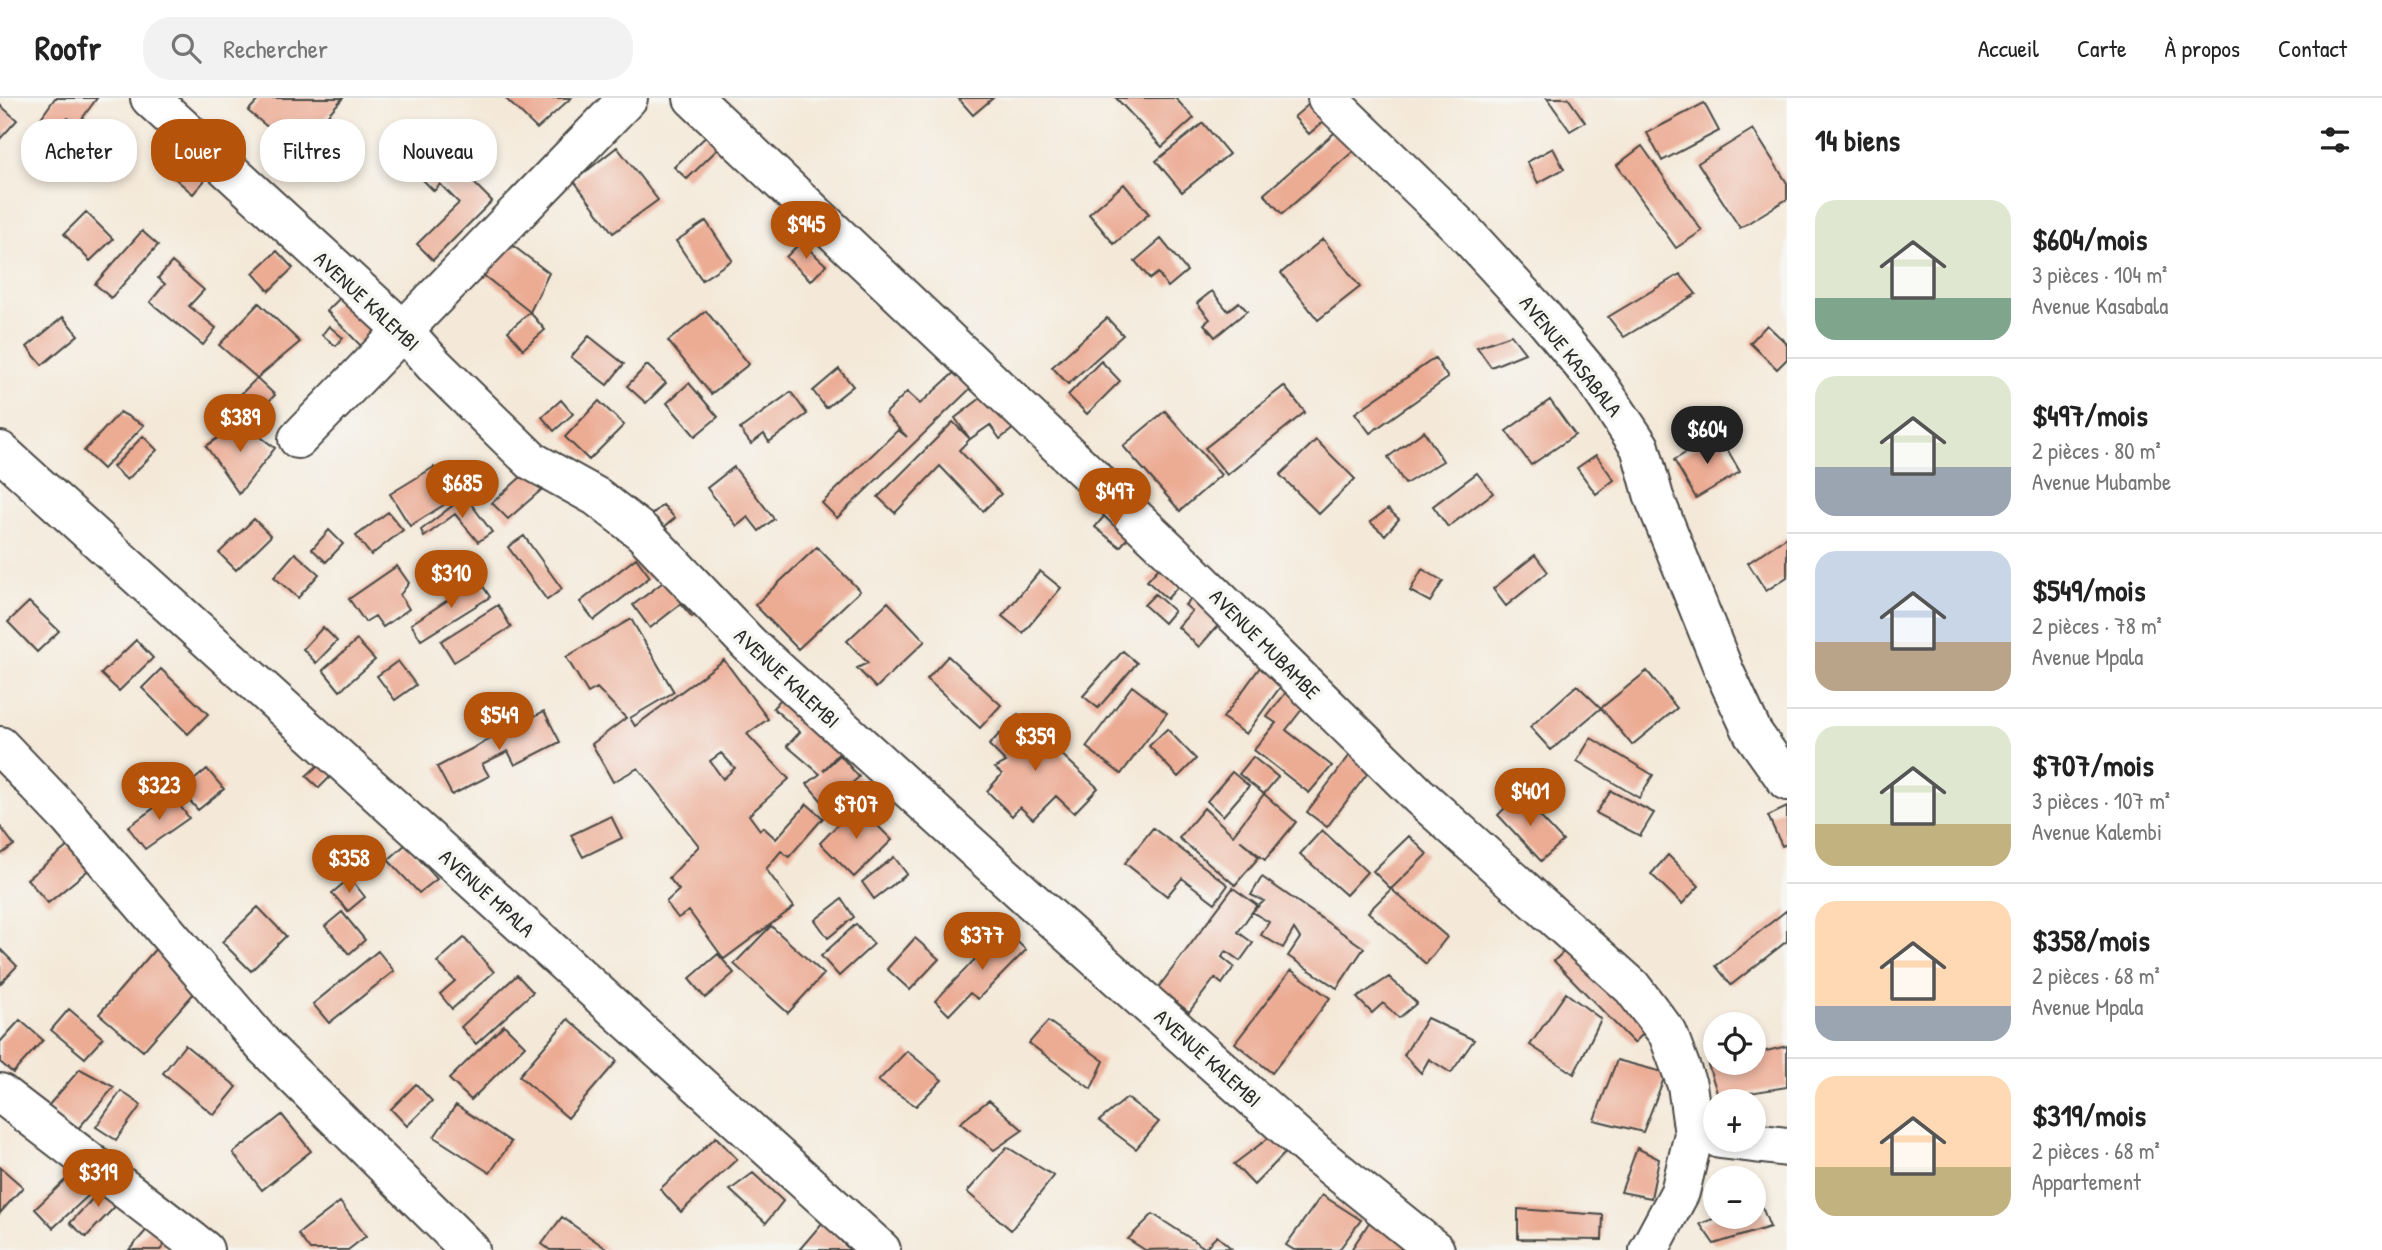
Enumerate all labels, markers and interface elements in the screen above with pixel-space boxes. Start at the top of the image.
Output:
search box [143,17,633,80]
text: Roofr [35,26,101,70]
icon: search [167,29,205,67]
text: Rechercher [223,31,328,66]
text: Accueil [1978,32,2039,64]
text: Carte [2077,32,2126,64]
text: À propos [2164,32,2240,64]
text: Contact [2278,32,2347,64]
chip: Acheter [21,119,137,182]
chip: Louer [151,119,246,182]
chip: Filtres [260,119,365,182]
chip: Nouveau [379,119,497,182]
text: 14 biens [1815,120,1900,160]
icon: filters [2316,121,2354,159]
pin: $945 [765,202,847,261]
text: $945 [787,208,825,239]
text: $604/mois [2032,219,2147,259]
icon: home [1871,228,1955,312]
street label: AVENUE KALEMBI [308,245,426,357]
text: 3 pièces · 104 m² [2032,259,2167,290]
street label: AVENUE KASABALA [1513,289,1629,423]
text: Avenue Kasabala [2032,290,2168,321]
pin: $389 [199,394,281,454]
text: $497/mois [2032,395,2148,435]
text: $389 [220,401,260,432]
icon: home [1871,404,1955,488]
pin: $604 [1666,406,1748,466]
text: $604 [1687,413,1727,444]
text: 2 pièces · 80 m² [2032,435,2161,466]
pin: $685 [421,460,503,520]
text: Avenue Mubambe [2032,466,2171,497]
text: $685 [442,467,482,498]
pin: $497 [1074,468,1156,528]
text: $497 [1095,475,1135,506]
pin: $310 [410,550,492,610]
text: $310 [431,557,471,588]
text: $549/mois [2032,570,2146,610]
icon: home [1871,579,1955,663]
street label: AVENUE MUBAMBE [1203,582,1327,706]
text: 2 pièces · 78 m² [2032,610,2162,641]
street label: AVENUE KALEMBI [728,622,846,734]
text: Avenue Mpala [2032,641,2143,672]
pin: $549 [458,692,540,752]
text: $549 [480,699,518,730]
pin: $359 [994,714,1076,773]
text: $359 [1015,720,1055,751]
text: $707/mois [2032,745,2154,785]
icon: home [1871,754,1955,838]
pin: $323 [118,762,200,822]
pin: $401 [1489,768,1571,828]
text: $323 [137,769,181,800]
text: $401 [1511,775,1549,806]
pin: $707 [815,782,897,841]
text: 3 pièces · 107 m² [2032,785,2170,816]
text: $707 [834,788,878,819]
text: Avenue Kalembi [2032,816,2162,847]
pin: $358 [308,836,390,895]
text: $358 [328,842,370,873]
street label: AVENUE MPALA [433,842,541,944]
pin: $377 [941,912,1023,972]
text: $377 [960,919,1004,950]
text: $358/mois [2032,920,2150,960]
icon: home [1871,929,1955,1013]
text: 2 pièces · 68 m² [2032,960,2160,991]
text: Avenue Mpala [2032,991,2143,1022]
street label: AVENUE KALEMBI [1148,1002,1268,1114]
map controls [1703,1012,1766,1229]
button: locate [1703,1012,1766,1075]
button: + [1703,1089,1766,1152]
text: $319/mois [2032,1095,2146,1135]
icon: home [1871,1104,1955,1188]
text: 2 pièces · 68 m² [2032,1135,2160,1166]
pin: $319 [57,1150,139,1209]
text: $319 [79,1156,117,1187]
button: − [1703,1166,1766,1229]
text: Appartement [2032,1166,2141,1197]

